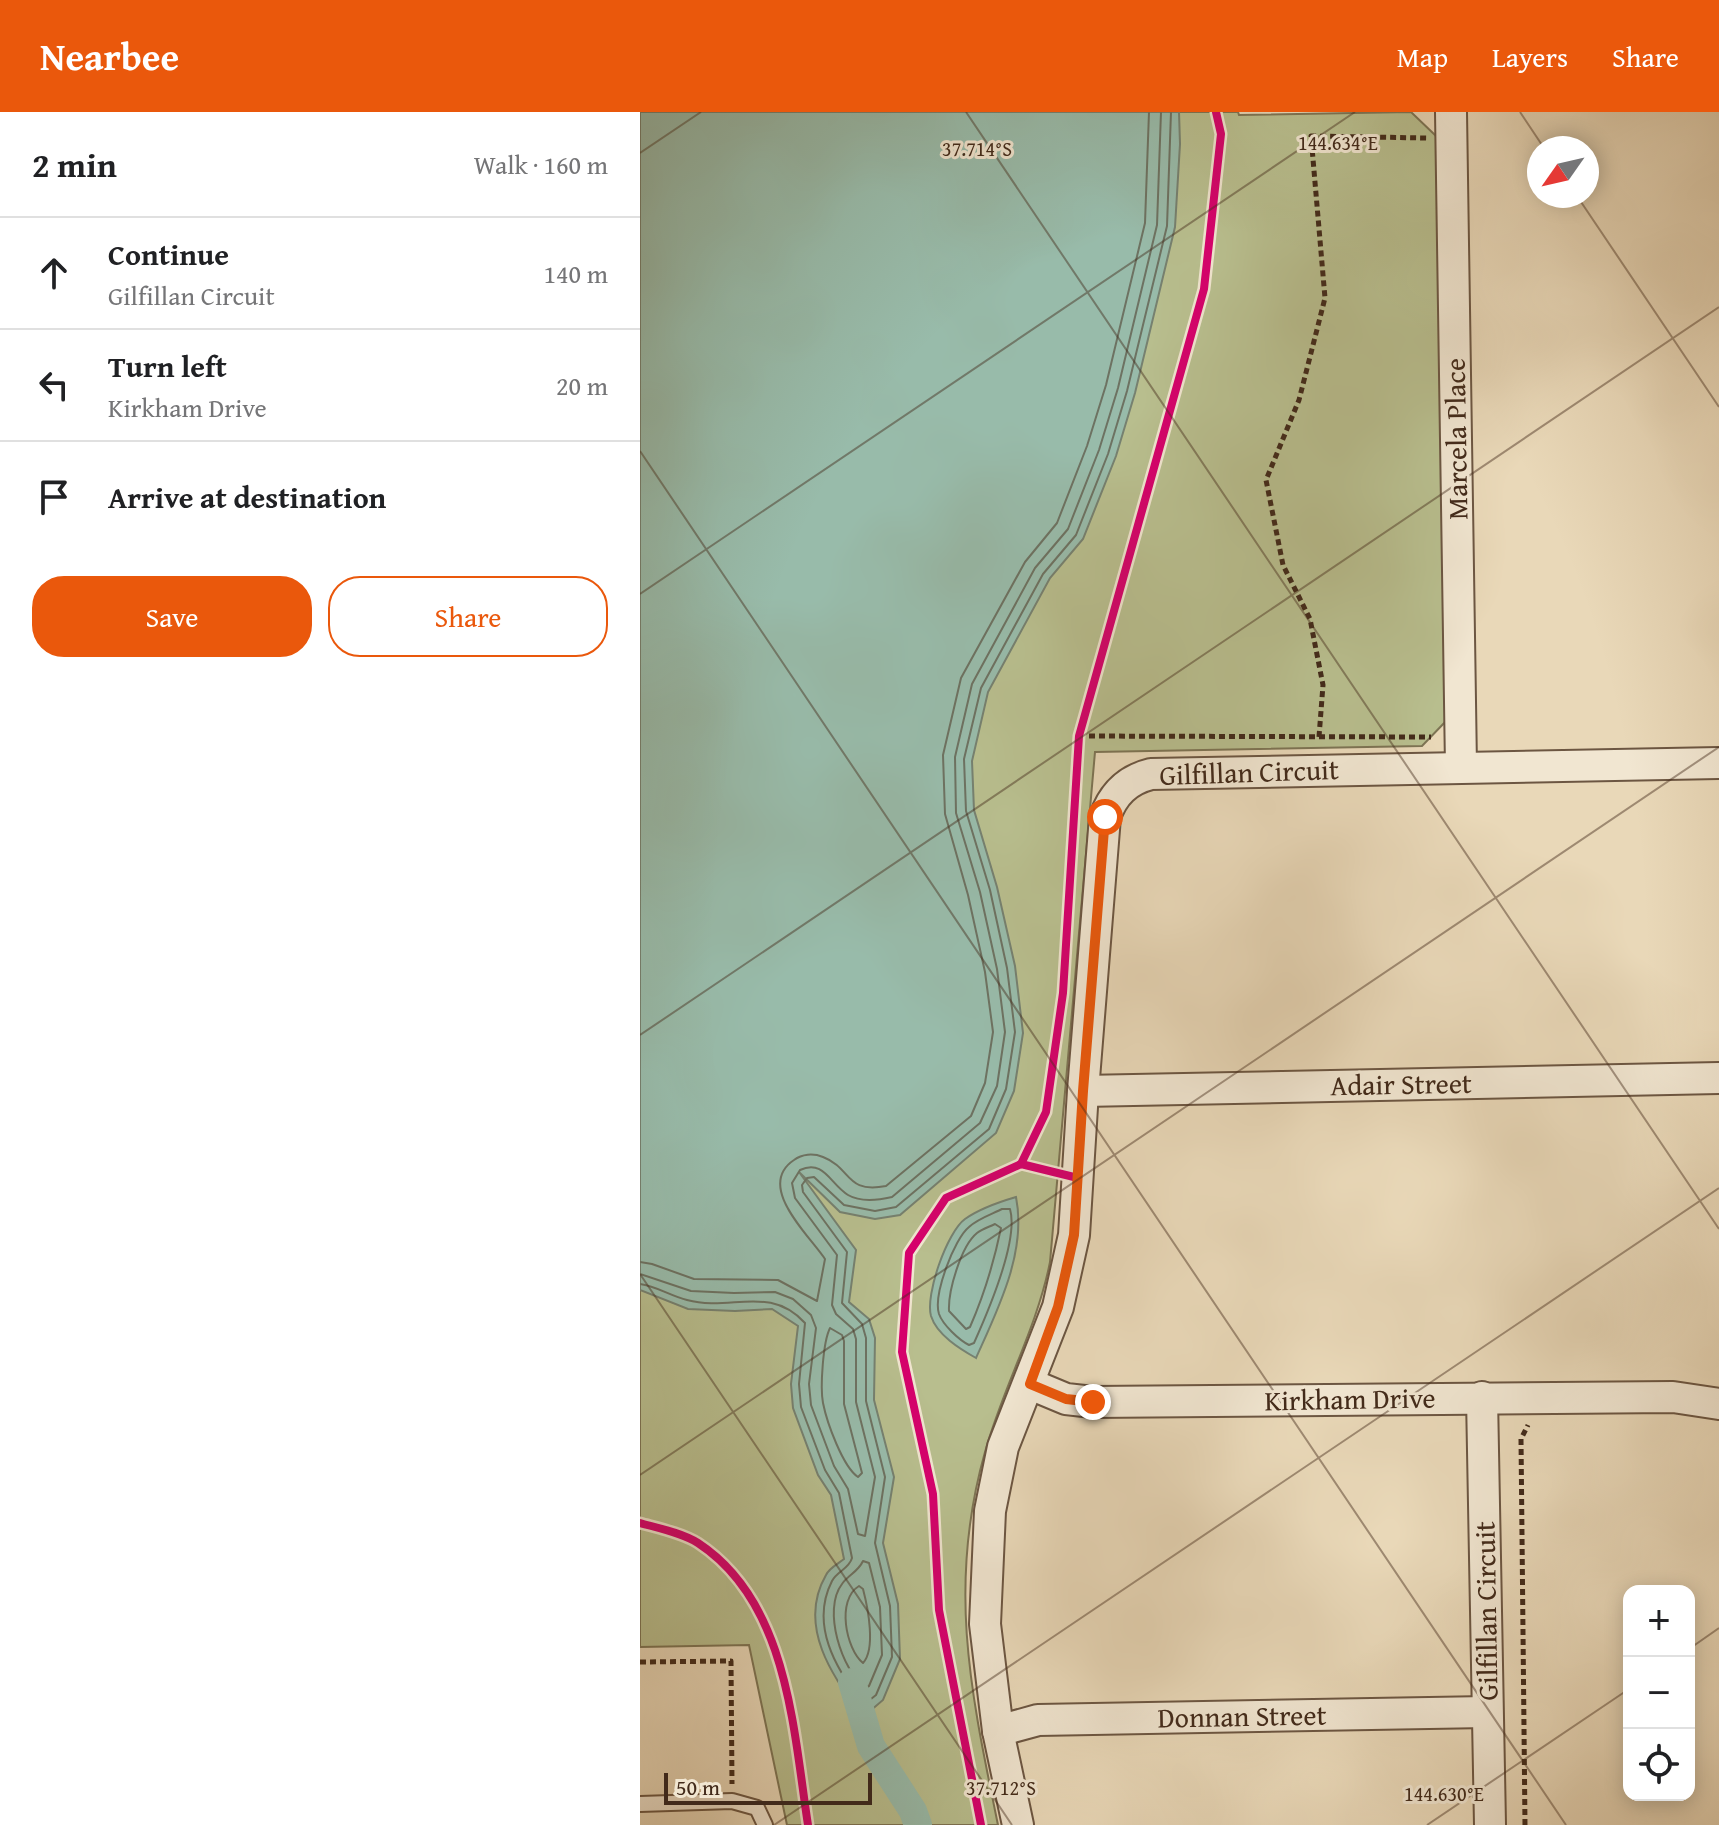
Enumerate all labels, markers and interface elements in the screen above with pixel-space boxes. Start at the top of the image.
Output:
text: Nearbee [40,28,179,84]
text: Map [1397,36,1448,77]
text: Layers [1492,36,1568,77]
text: Share [1612,36,1679,77]
text: 144.634°E [1298,128,1378,157]
text: 37.714°S [942,134,1012,163]
north arrow [1527,136,1599,208]
text: 2 min [32,140,117,189]
text: Walk · 160 m [474,145,608,184]
text: Continue [108,232,229,276]
icon: ahead [32,251,76,295]
text: 140 m [543,254,608,293]
text: Gilfillan Circuit [108,276,275,315]
text: Turn left [108,344,227,388]
street label: Marcela Place [1434,358,1477,520]
icon: left [32,363,76,407]
text: 20 m [556,366,608,405]
text: Kirkham Drive [108,388,267,427]
icon: arrive [32,475,76,519]
text: Arrive at destination [108,475,386,519]
button: Save [32,576,312,657]
button: Share [328,576,608,657]
street label: Gilfillan Circuit [1159,748,1339,795]
route start [1087,799,1123,835]
street label: Adair Street [1330,1062,1472,1105]
street label: Kirkham Drive [1264,1377,1436,1420]
route end [1075,1384,1111,1420]
street label: Gilfillan Circuit [1463,1521,1508,1701]
map controls [1623,1585,1695,1801]
button: + [1623,1585,1695,1657]
button: − [1623,1657,1695,1729]
street label: Donnan Street [1157,1694,1327,1737]
button: locate [1623,1729,1695,1801]
scale bar [664,1769,872,1805]
text: 50 m [676,1771,720,1803]
text: 37.712°S [966,1773,1036,1802]
text: 144.630°E [1404,1779,1484,1808]

